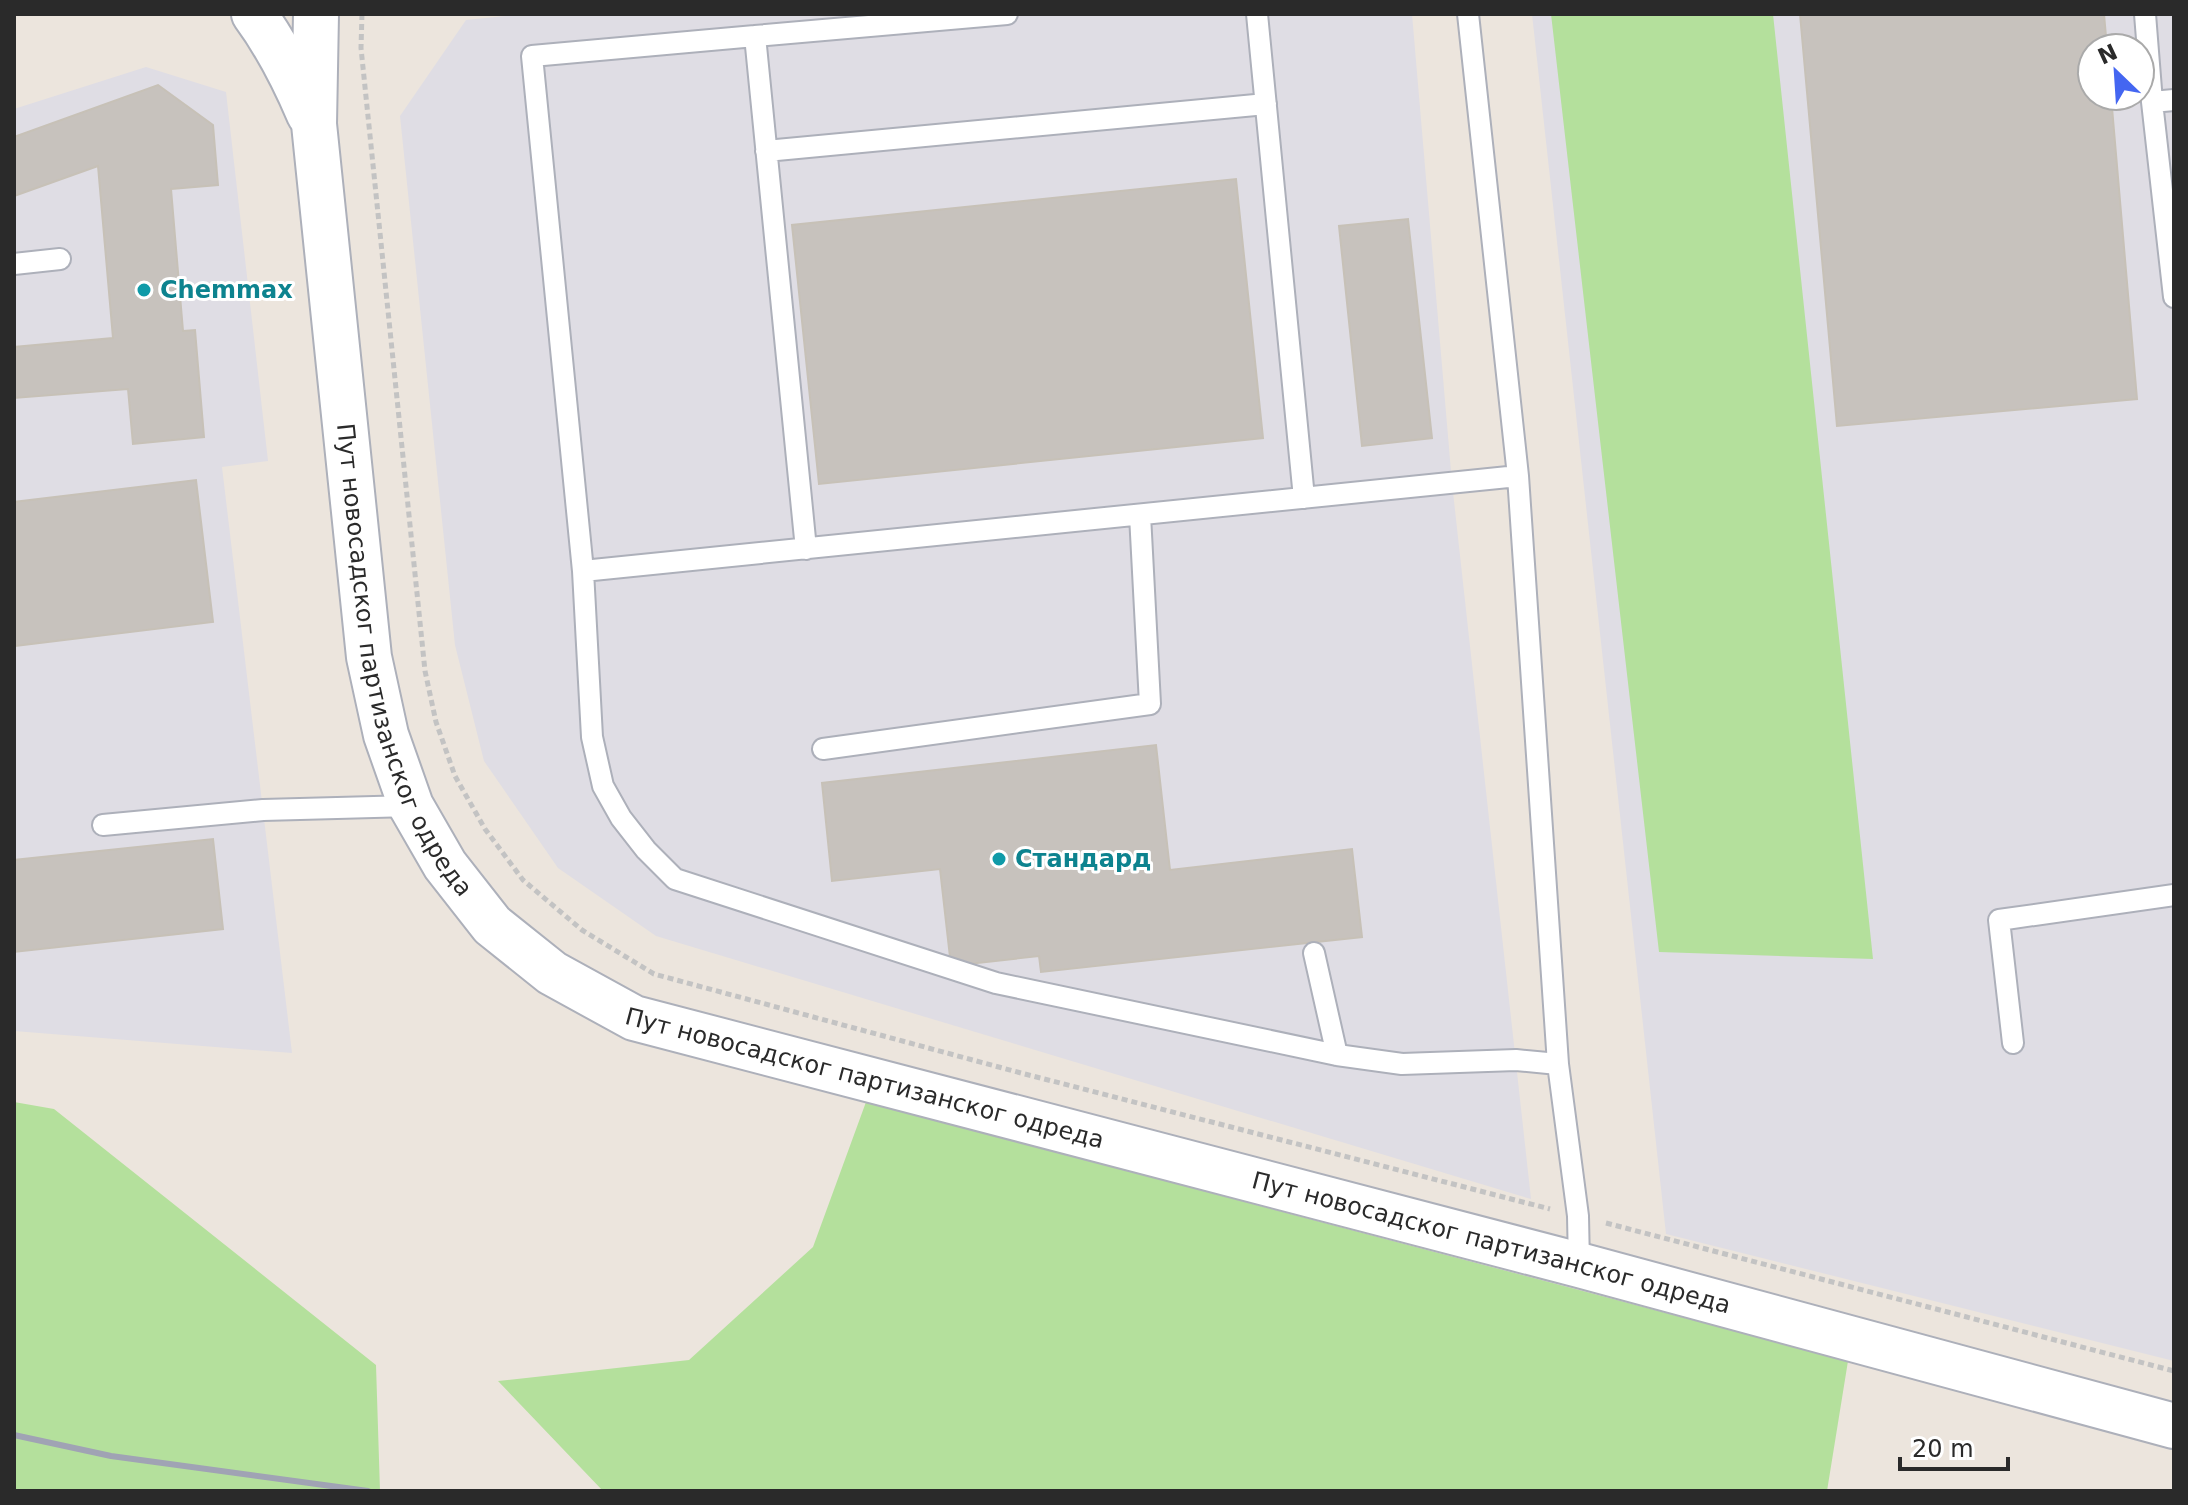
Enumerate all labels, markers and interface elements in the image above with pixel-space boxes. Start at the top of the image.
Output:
north arrow [2076,32,2156,112]
text: N [2094,39,2121,70]
place label: Chemmax [160,276,293,304]
marker: Chemmax [135,281,153,299]
street label: Пут новосадског партизанског одреда [331,422,478,902]
place label: Стандард [1015,845,1151,873]
marker: Стандард [990,850,1008,868]
street label: Пут новосадског партизанског одреда [622,1002,1107,1154]
street label: Пут новосадског партизанског одреда [1249,1166,1734,1319]
scale bar [1900,1421,2008,1471]
text: 20 m [1912,1435,1974,1463]

